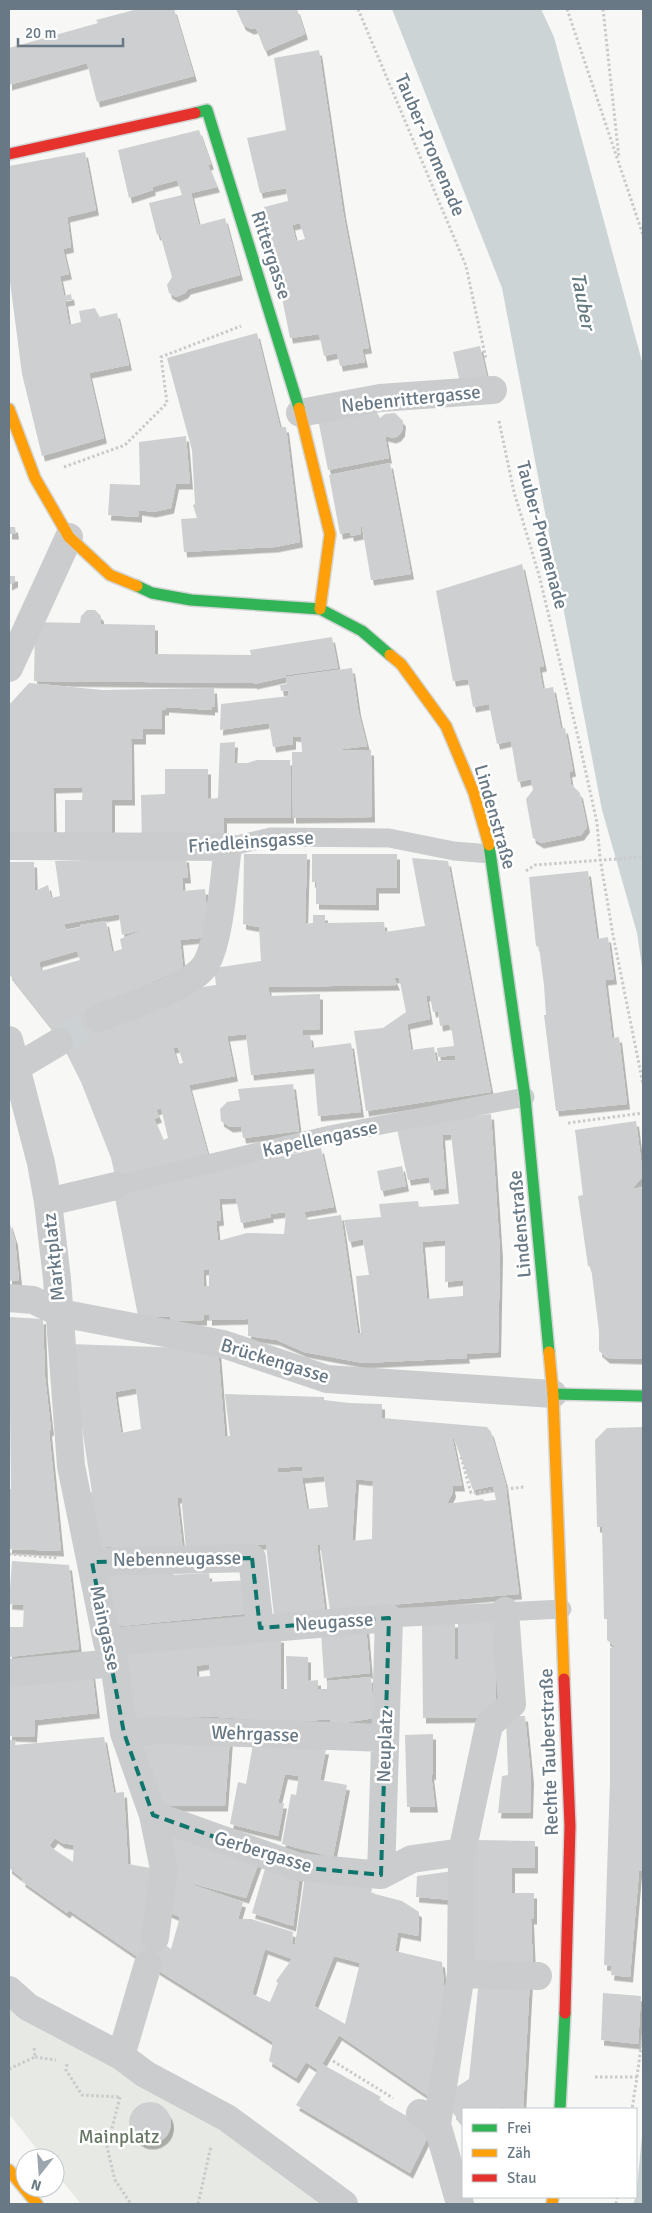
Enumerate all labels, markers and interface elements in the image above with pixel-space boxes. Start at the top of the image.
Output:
scale bar [18,15,122,47]
text: 20 m [25,24,56,42]
street label: Tauber-Promenade [389,70,471,220]
street label: Rittergasse [245,208,297,302]
water label: Tauber [565,270,601,334]
street label: Nebenrittergasse [340,380,482,418]
street label: Tauber-Promenade [511,458,573,612]
street label: Lindenstraße [469,762,521,872]
street label: Friedleinsgasse [187,826,315,858]
street label: Kapellengasse [260,1115,380,1163]
street label: Lindenstraße [503,1169,537,1279]
street label: Marktplatz [37,1212,71,1302]
street label: Brückengasse [218,1333,332,1389]
street label: Nebenneugasse [113,1546,241,1572]
street label: Maingasse [84,1583,126,1673]
street label: Neugasse [294,1607,374,1637]
street label: Rechte Tauberstraße [534,1668,564,1836]
street label: Neuplatz [372,1709,398,1783]
street label: Wehrgasse [211,1720,299,1748]
street label: Gerbergasse [211,1826,315,1878]
legend [462,2108,637,2198]
text: Frei [507,2119,531,2137]
park label: Mainplatz [78,2125,160,2149]
text: Zäh [507,2144,531,2162]
north arrow [15,2148,65,2198]
text: Stau [507,2169,536,2187]
text: N [29,2175,43,2195]

